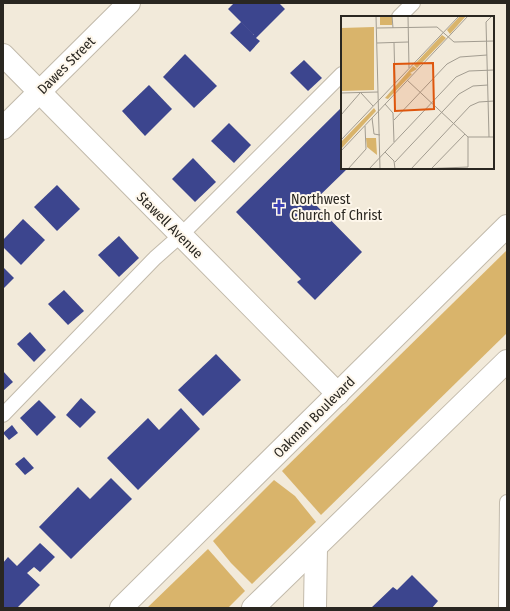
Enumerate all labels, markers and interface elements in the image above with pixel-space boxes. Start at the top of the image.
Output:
inset map [341,16,494,169]
street label: Dawes Street [34,33,99,98]
street label: Stawell Avenue [133,189,206,262]
place label: Northwest Church of Christ [291,191,383,224]
church icon: Northwest Church of Christ [270,198,288,216]
street label: Oakman Boulevard [270,373,359,462]

